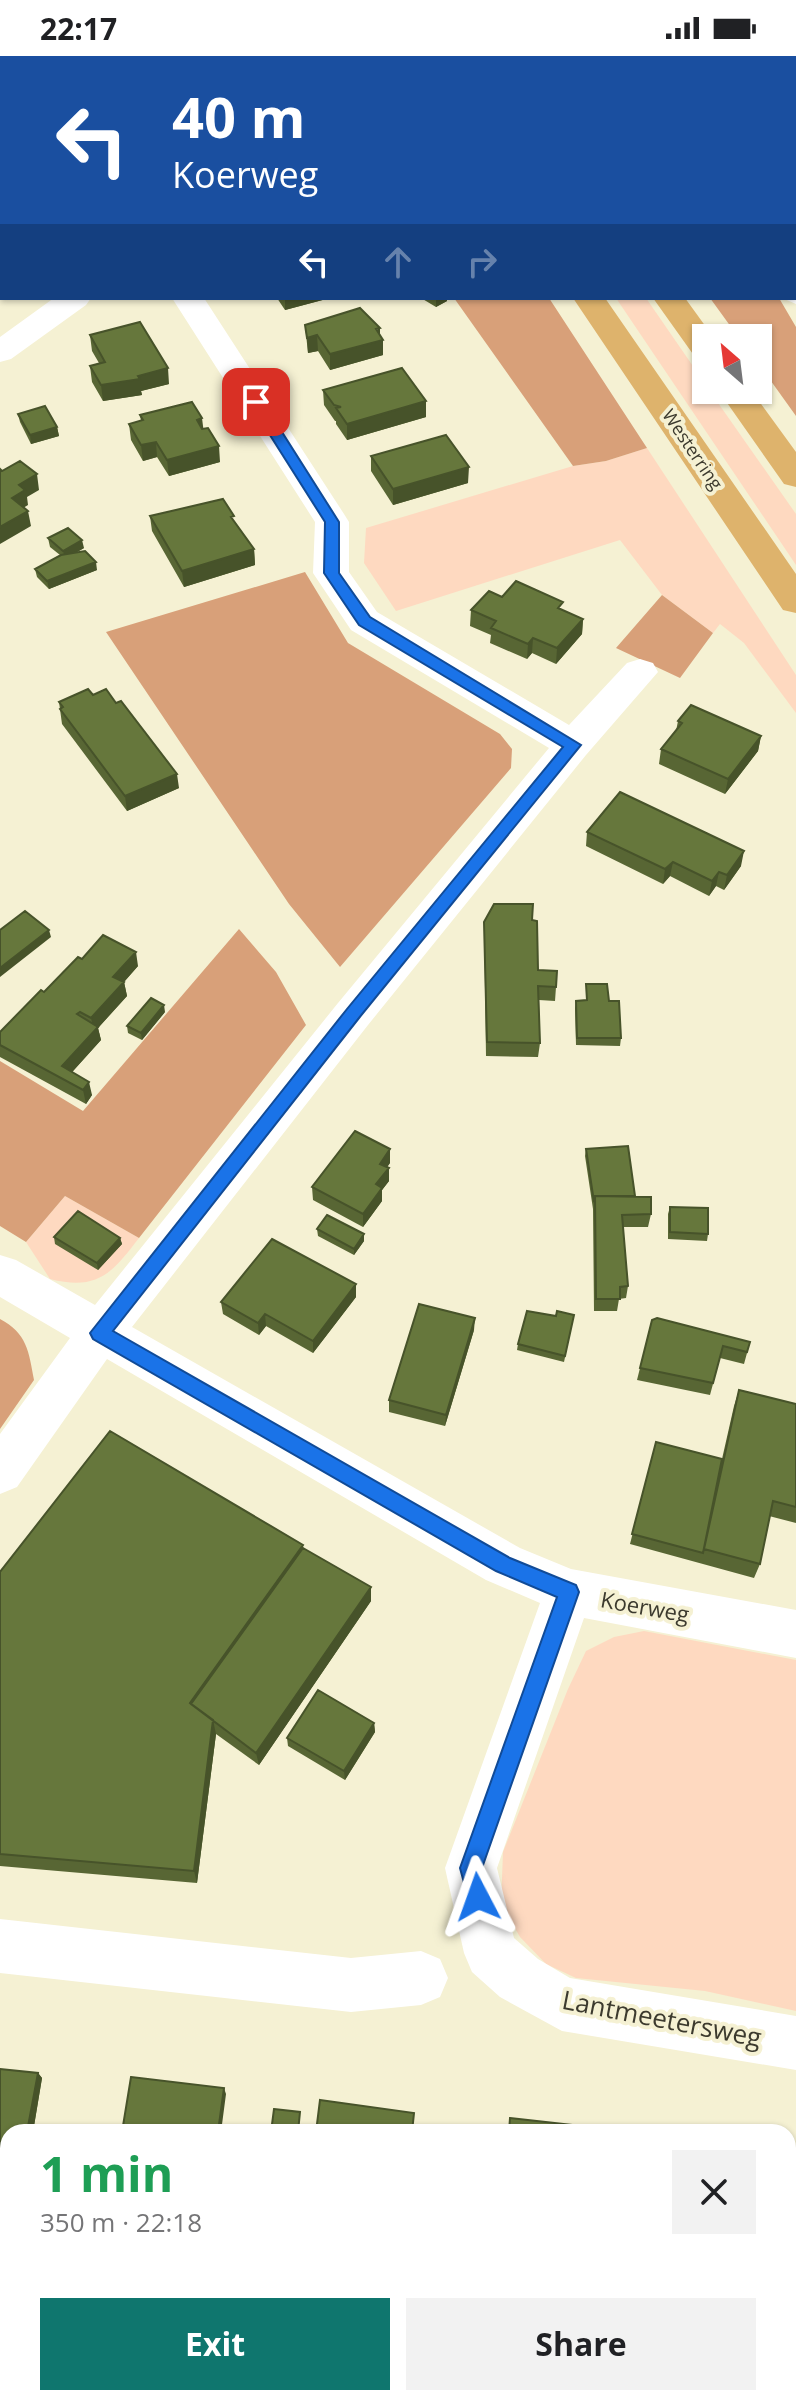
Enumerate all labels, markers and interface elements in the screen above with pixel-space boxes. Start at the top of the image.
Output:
text: 22:17 [40,8,117,49]
text: 40 m [172,78,306,154]
icon: left [40,88,144,192]
text: Koerweg [172,150,318,199]
icon: left [292,240,336,284]
icon: ahead [376,240,420,284]
icon: right [460,240,504,284]
north arrow [692,324,772,404]
map controls [692,324,772,404]
pin [222,368,290,436]
icon: arrive [234,380,278,424]
street label: Westerring [657,404,729,494]
street label: Koerweg [598,1583,692,1629]
position arrow [436,1855,520,1939]
street label: Lantmeetersweg [559,1981,765,2055]
text: 1 min [40,2141,173,2206]
button: close [672,2150,756,2234]
text: 350 m · 22:18 [40,2204,202,2240]
button: Exit [40,2298,390,2390]
button: Share [406,2298,756,2390]

